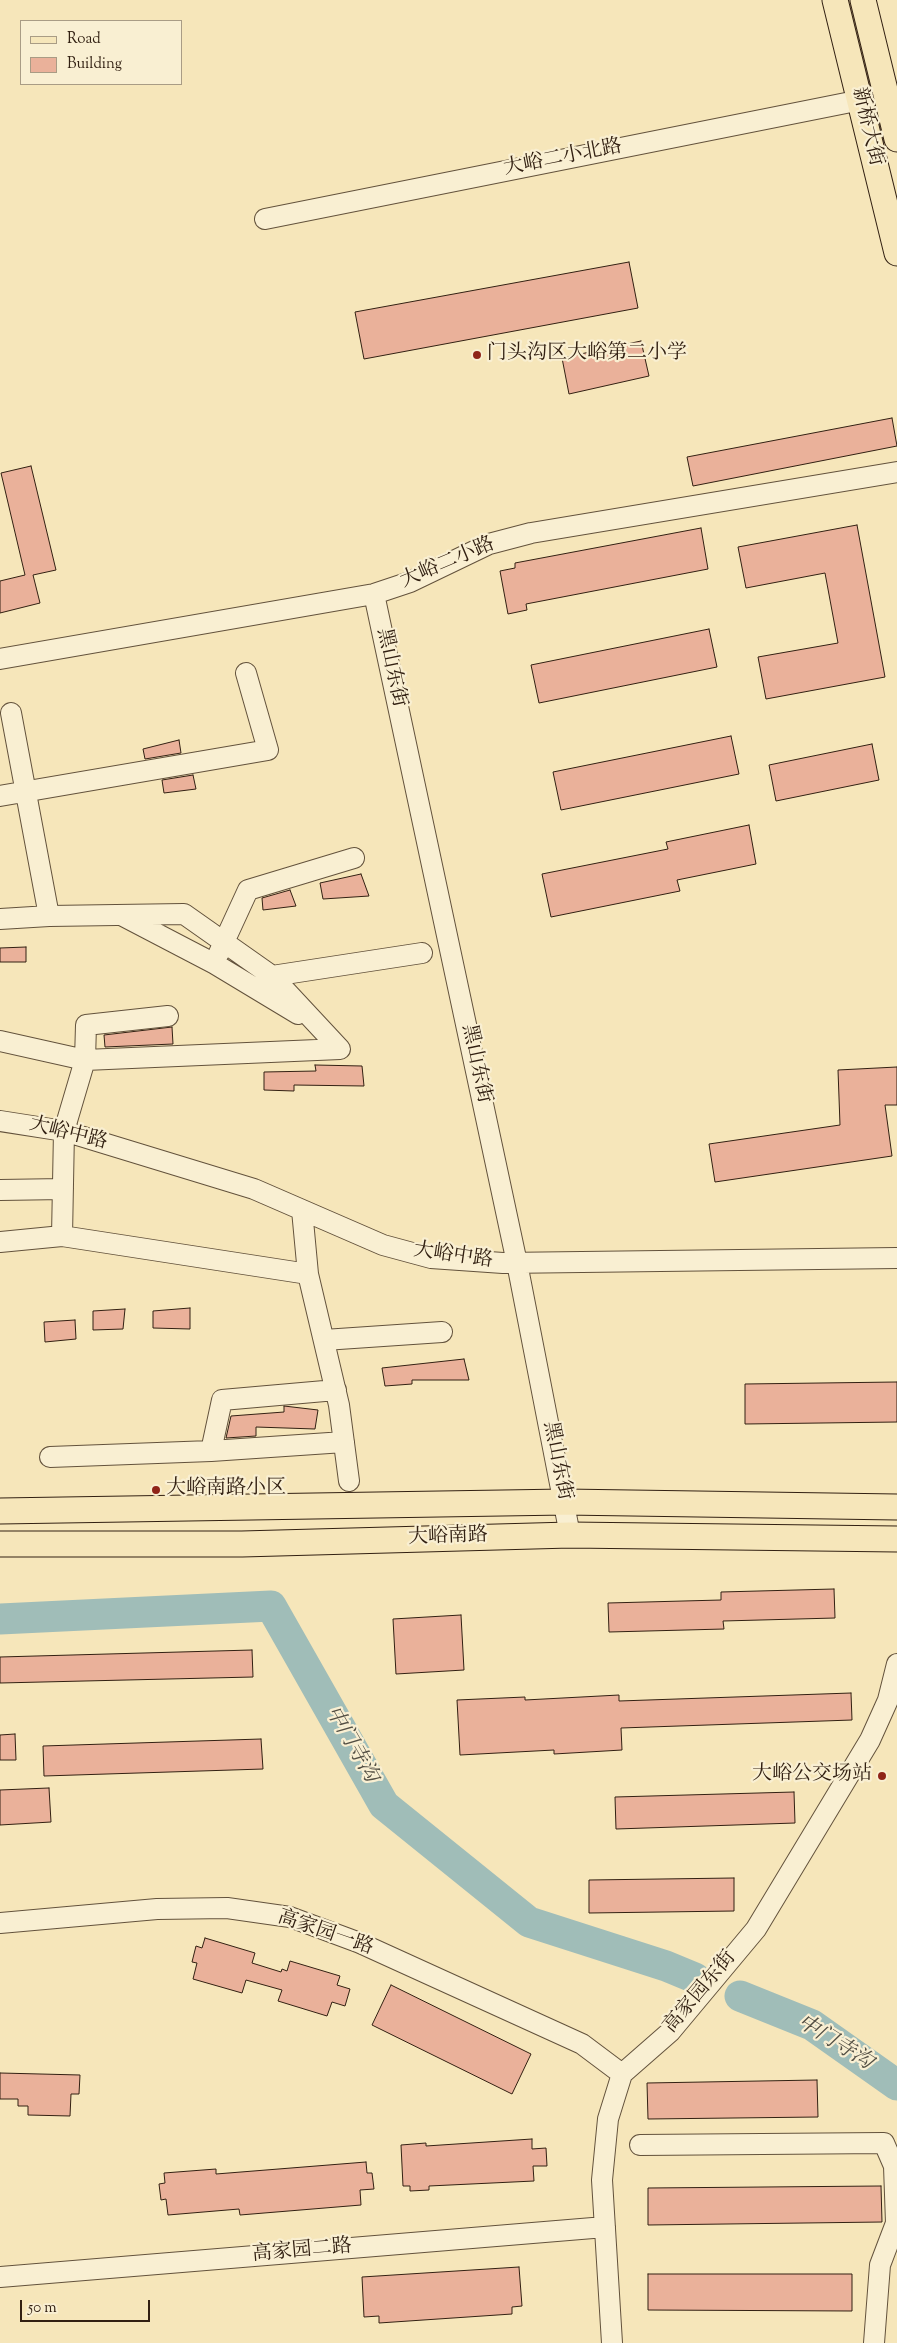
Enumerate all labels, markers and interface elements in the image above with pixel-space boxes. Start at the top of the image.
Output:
legend [20,20,182,85]
text: Road [67,29,101,50]
text: Building [67,54,122,75]
street label: 新桥大街 [845,85,887,169]
street label: 大峪二小北路 [502,136,624,182]
place label: 门头沟区大峪第二小学 [487,343,687,367]
marker: 门头沟区大峪第二小学 [471,349,483,361]
street label: 大峪二小路 [397,533,499,595]
street label: 黑山东街 [370,626,410,710]
street label: 黑山东街 [455,1022,495,1106]
street label: 大峪中路 [26,1114,110,1156]
street label: 大峪中路 [412,1240,494,1274]
street label: 黑山东街 [537,1419,575,1503]
place label: 大峪南路小区 [166,1478,286,1502]
marker: 大峪南路小区 [150,1484,162,1496]
street label: 大峪南路 [408,1525,488,1551]
water label: 中门寺沟 [318,1702,382,1788]
place label: 大峪公交场站 [752,1764,872,1788]
marker: 大峪公交场站 [876,1770,888,1782]
street label: 高家园一路 [274,1906,376,1962]
street label: 高家园东街 [660,1947,742,2039]
water label: 中门寺沟 [792,2011,876,2077]
street label: 高家园二路 [251,2236,353,2268]
scale bar [22,2290,152,2322]
text: 50 m [28,2298,57,2319]

